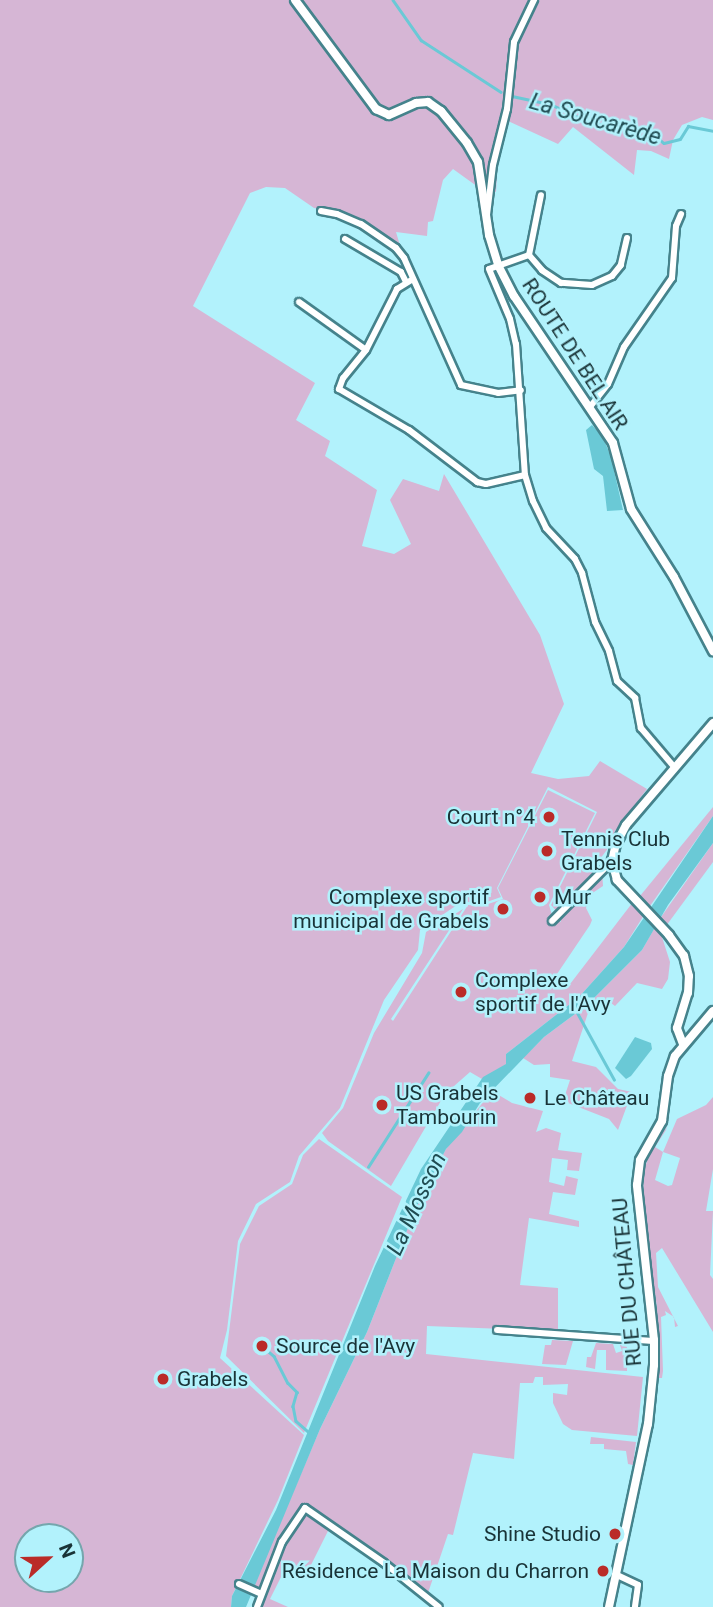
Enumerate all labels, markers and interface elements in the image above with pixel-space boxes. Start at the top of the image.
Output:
water label: La Soucarède [526,88,664,152]
street label: ROUTE DE BEL AIR [517,274,633,434]
place label: Court n°4 [447,804,535,830]
marker: Court n°4 [541,809,557,825]
place label: Tennis Club Grabels [561,826,670,876]
marker: Tennis Club Grabels [539,843,555,859]
place label: Complexe sportif municipal de Grabels [293,884,489,934]
place label: Mur [554,884,591,910]
marker: Mur [532,889,548,905]
marker: Complexe sportif municipal de Grabels [495,901,511,917]
place label: Complexe sportif de l'Avy [475,967,611,1017]
marker: Complexe sportif de l'Avy [453,984,469,1000]
place label: US Grabels Tambourin [396,1080,499,1130]
place label: Le Château [544,1085,649,1111]
marker: Le Château [522,1090,538,1106]
marker: US Grabels Tambourin [374,1097,390,1113]
water label: La Mosson [381,1148,453,1260]
street label: RUE DU CHÂTEAU [607,1197,647,1367]
place label: Source de l'Avy [276,1333,415,1359]
marker: Source de l'Avy [254,1338,270,1354]
place label: Grabels [177,1366,248,1392]
marker: Grabels [155,1371,171,1387]
place label: Shine Studio [484,1521,601,1547]
north arrow [14,1523,84,1593]
marker: Shine Studio [607,1526,623,1542]
text: N [54,1540,80,1561]
place label: Résidence La Maison du Charron [282,1558,589,1584]
marker: Résidence La Maison du Charron [595,1563,611,1579]

